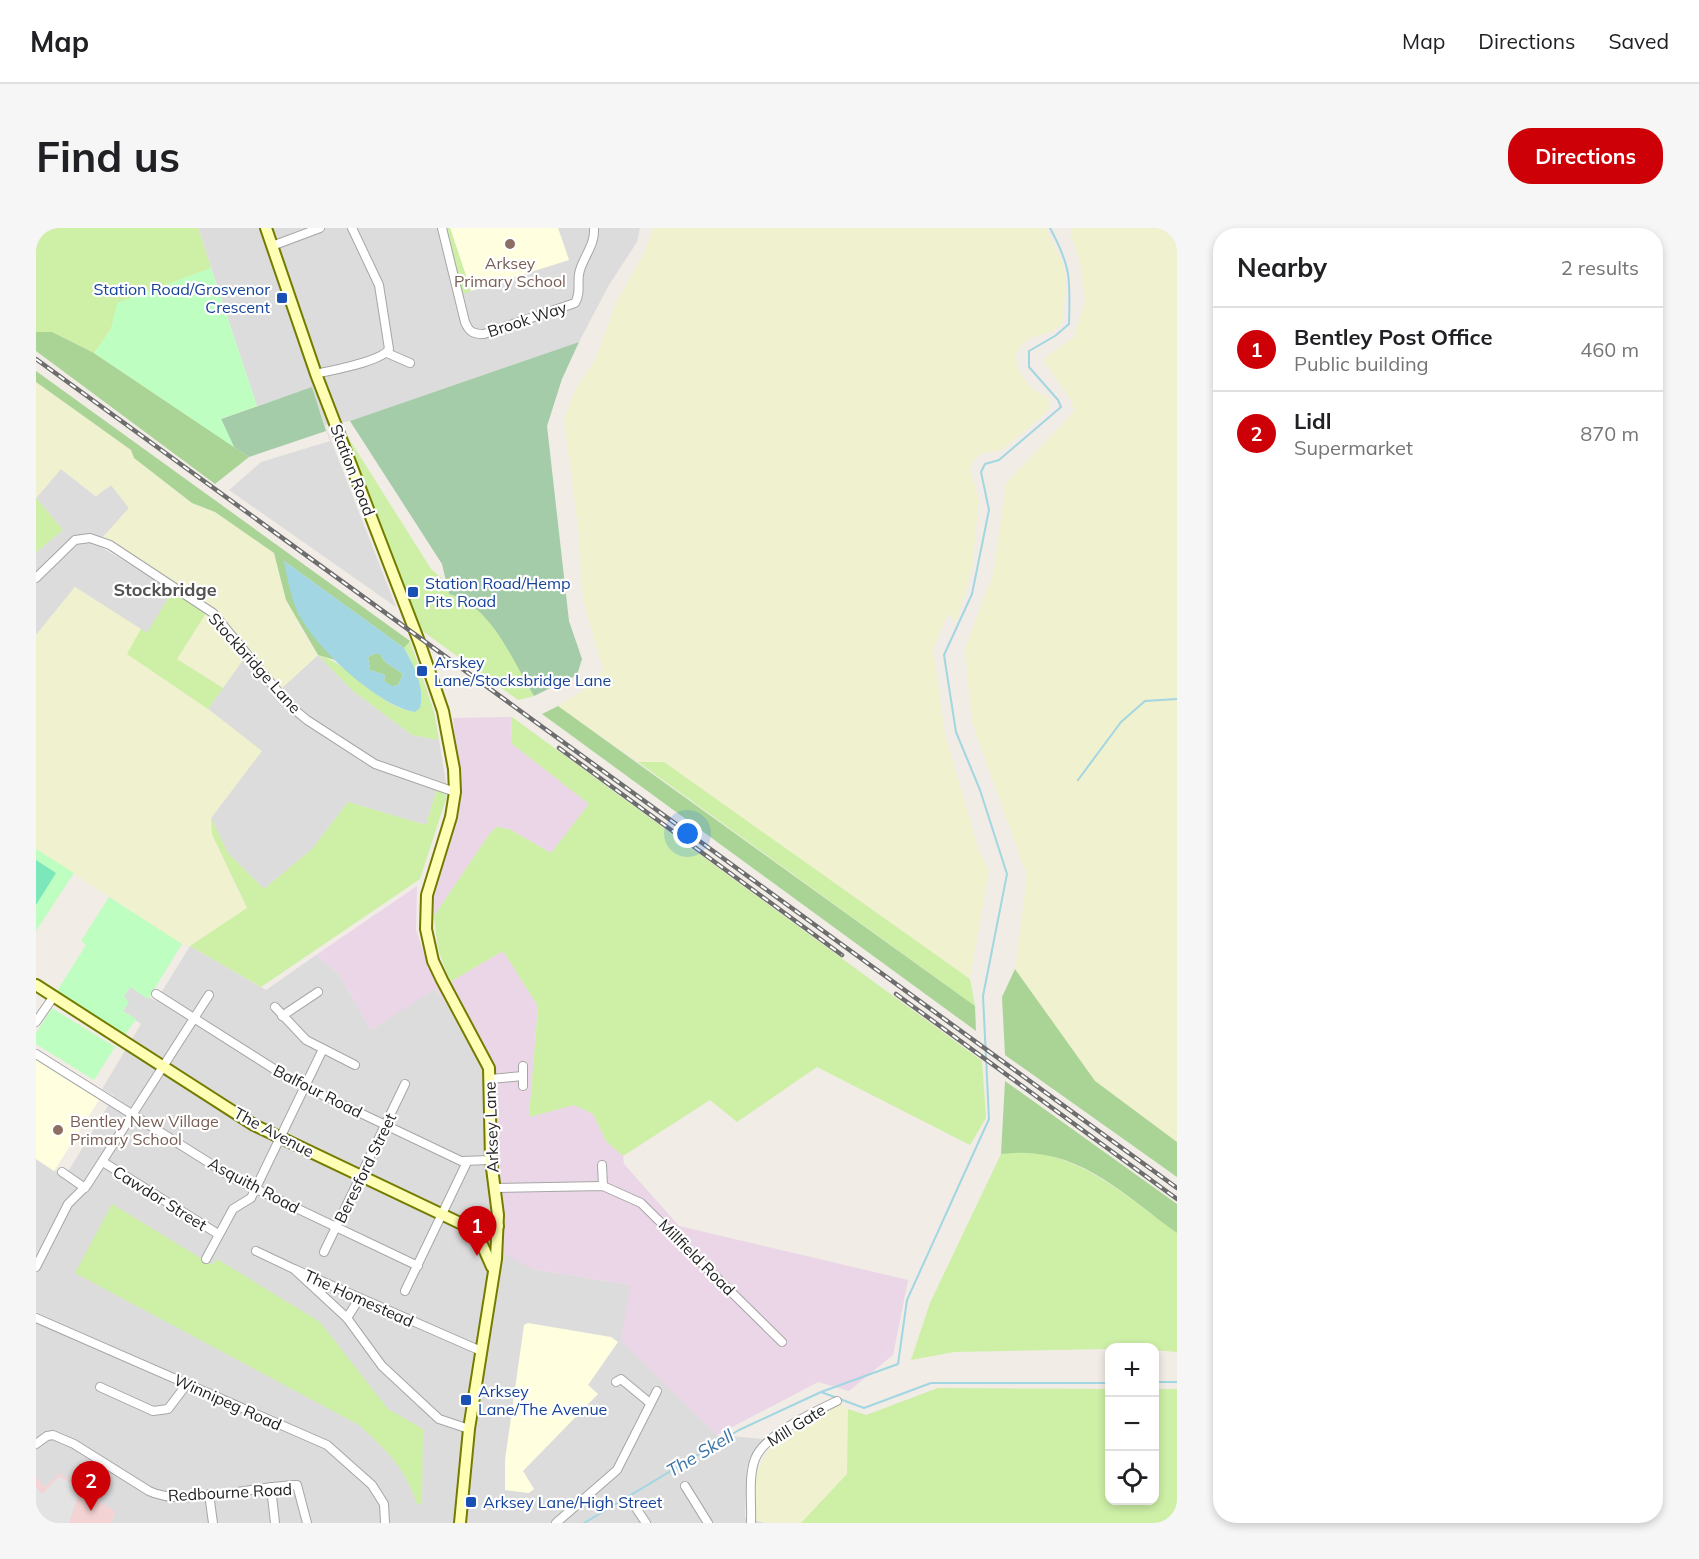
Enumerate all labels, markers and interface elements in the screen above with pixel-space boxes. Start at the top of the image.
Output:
text: Map [30,24,89,59]
text: Map [1402,28,1445,54]
text: Directions [1478,28,1575,54]
text: Saved [1608,28,1669,54]
button: Directions [1508,128,1663,184]
text: Find us [36,130,180,183]
marker: Arksey Primary School [503,237,517,251]
text: Nearby [1237,251,1327,284]
place label: Arksey Primary School [454,253,566,291]
text: 2 results [1561,255,1639,280]
place label: Station Road/Grosvenor Crescent [93,279,270,317]
marker: Station Road/Grosvenor Crescent [275,291,289,305]
street label: Brook Way [485,297,570,341]
text: Bentley Post Office [1294,323,1492,351]
text: 1 [1251,337,1263,362]
text: 460 m [1580,337,1639,362]
text: Public building [1294,351,1429,376]
text: Lidl [1294,407,1331,435]
street label: Station Road [326,421,380,519]
text: 2 [1251,421,1263,446]
text: 870 m [1580,421,1639,446]
text: Supermarket [1294,435,1413,460]
place label: Station Road/Hemp Pits Road [425,573,571,611]
district label: Stockbridge [113,578,217,601]
marker: Station Road/Hemp Pits Road [406,585,420,599]
street label: Stockbridge Lane [205,609,305,717]
place label: Arskey Lane/Stocksbridge Lane [434,652,611,690]
marker: Arskey Lane/Stocksbridge Lane [415,664,429,678]
your location [673,819,702,848]
street label: Balfour Road [270,1060,366,1122]
street label: Arksey Lane [479,1081,503,1173]
street label: The Avenue [231,1103,317,1161]
street label: Beresford Street [330,1109,400,1226]
place label: Bentley New Village Primary School [70,1111,219,1149]
marker: Bentley New Village Primary School [51,1123,65,1137]
street label: Asquith Road [205,1153,303,1217]
street label: Cawdor Street [109,1161,211,1235]
pin: 1 [458,1206,496,1256]
street label: Millfield Road [655,1215,739,1299]
street label: The Homestead [301,1265,417,1331]
map controls [1105,1343,1159,1505]
button: + [1105,1343,1159,1397]
street label: Winnipeg Road [171,1369,285,1435]
place label: Arksey Lane/The Avenue [478,1381,607,1419]
marker: Arksey Lane/The Avenue [459,1393,473,1407]
button: − [1105,1397,1159,1451]
street label: Mill Gate [763,1399,829,1451]
water label: The Skell [662,1424,738,1482]
button: locate [1105,1451,1159,1505]
pin: 2 [72,1462,110,1511]
street label: Redbourne Road [167,1479,293,1505]
place label: Arksey Lane/High Street [483,1492,663,1512]
marker: Arksey Lane/High Street [464,1495,478,1509]

